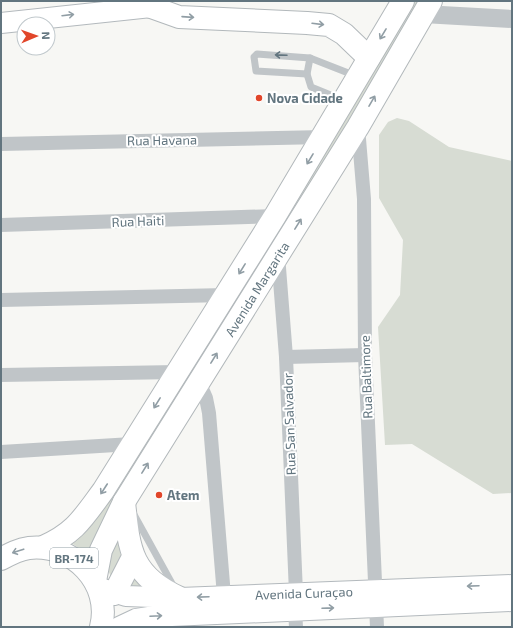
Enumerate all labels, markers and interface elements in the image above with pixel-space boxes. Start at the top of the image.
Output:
one-way arrow [61,11,74,19]
one-way arrow [181,14,194,21]
north arrow [16,16,56,56]
one-way arrow [311,20,324,28]
one-way arrow [379,28,387,40]
text: N [40,31,53,40]
one-way arrow [275,51,288,59]
place label: Nova Cidade [267,90,343,106]
marker: Nova Cidade [254,93,264,103]
one-way arrow [369,95,377,107]
street label: Rua Havana [127,131,197,149]
one-way arrow [306,153,314,165]
street label: Rua Haiti [111,212,165,230]
one-way arrow [294,218,302,230]
street label: Avenida Margarita [221,239,293,339]
one-way arrow [238,263,246,274]
street label: Rua Baltimore [357,335,375,419]
one-way arrow [210,352,218,364]
street label: Rua San Salvador [279,373,299,475]
one-way arrow [153,397,161,409]
one-way arrow [141,463,149,474]
one-way arrow [100,483,108,494]
place label: Atem [167,487,199,503]
marker: Atem [154,490,164,500]
one-way arrow [12,548,25,555]
road number: BR-174 [50,548,98,568]
street label: Avenida Curaçao [255,583,353,604]
one-way arrow [467,583,480,590]
one-way arrow [197,593,210,601]
one-way arrow [321,605,334,612]
one-way arrow [149,613,162,620]

